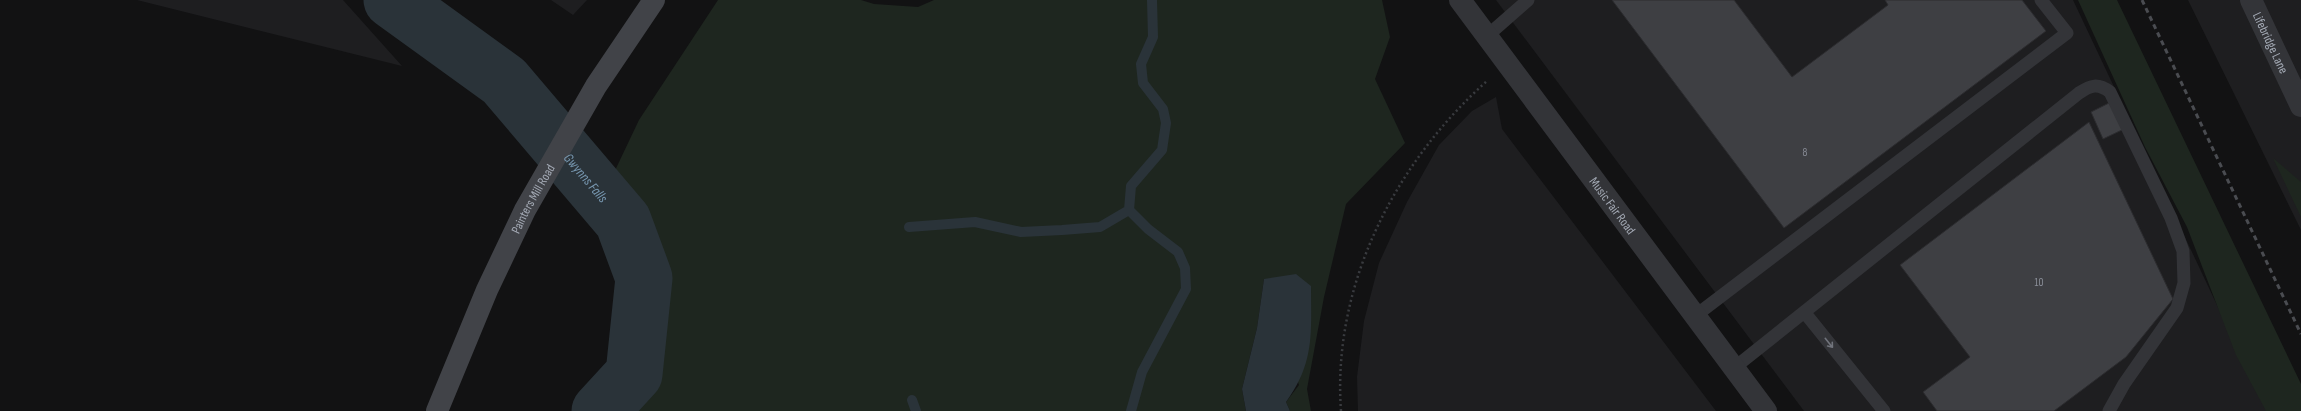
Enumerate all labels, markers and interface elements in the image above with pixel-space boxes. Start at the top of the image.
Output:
street label: Lifebridge Lane [2249,10,2291,76]
house number: 8 [1803,146,1808,159]
water label: Gwynns Falls [560,150,611,206]
street label: Painters Mill Road [508,162,559,236]
street label: Music Fair Road [1586,174,1639,238]
house number: 10 [2035,276,2043,289]
one-way arrow [1824,338,1833,348]

